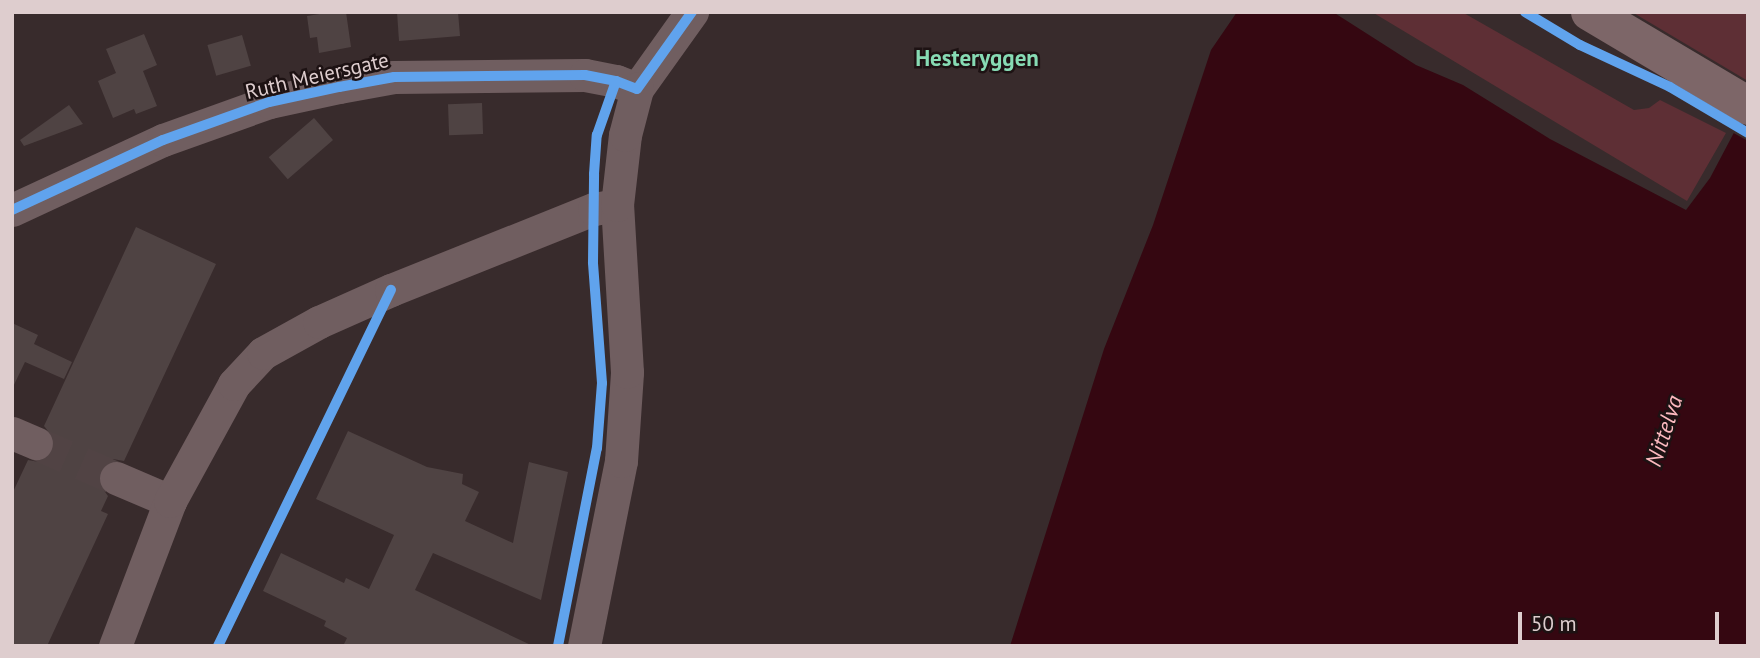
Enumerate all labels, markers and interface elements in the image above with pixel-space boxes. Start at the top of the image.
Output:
district label: Hesteryggen [915,44,1039,72]
street label: Ruth Meiersgate [243,47,391,105]
water label: Nittelva [1640,392,1688,470]
scale bar [1522,598,1723,642]
text: 50 m [1531,610,1577,637]

